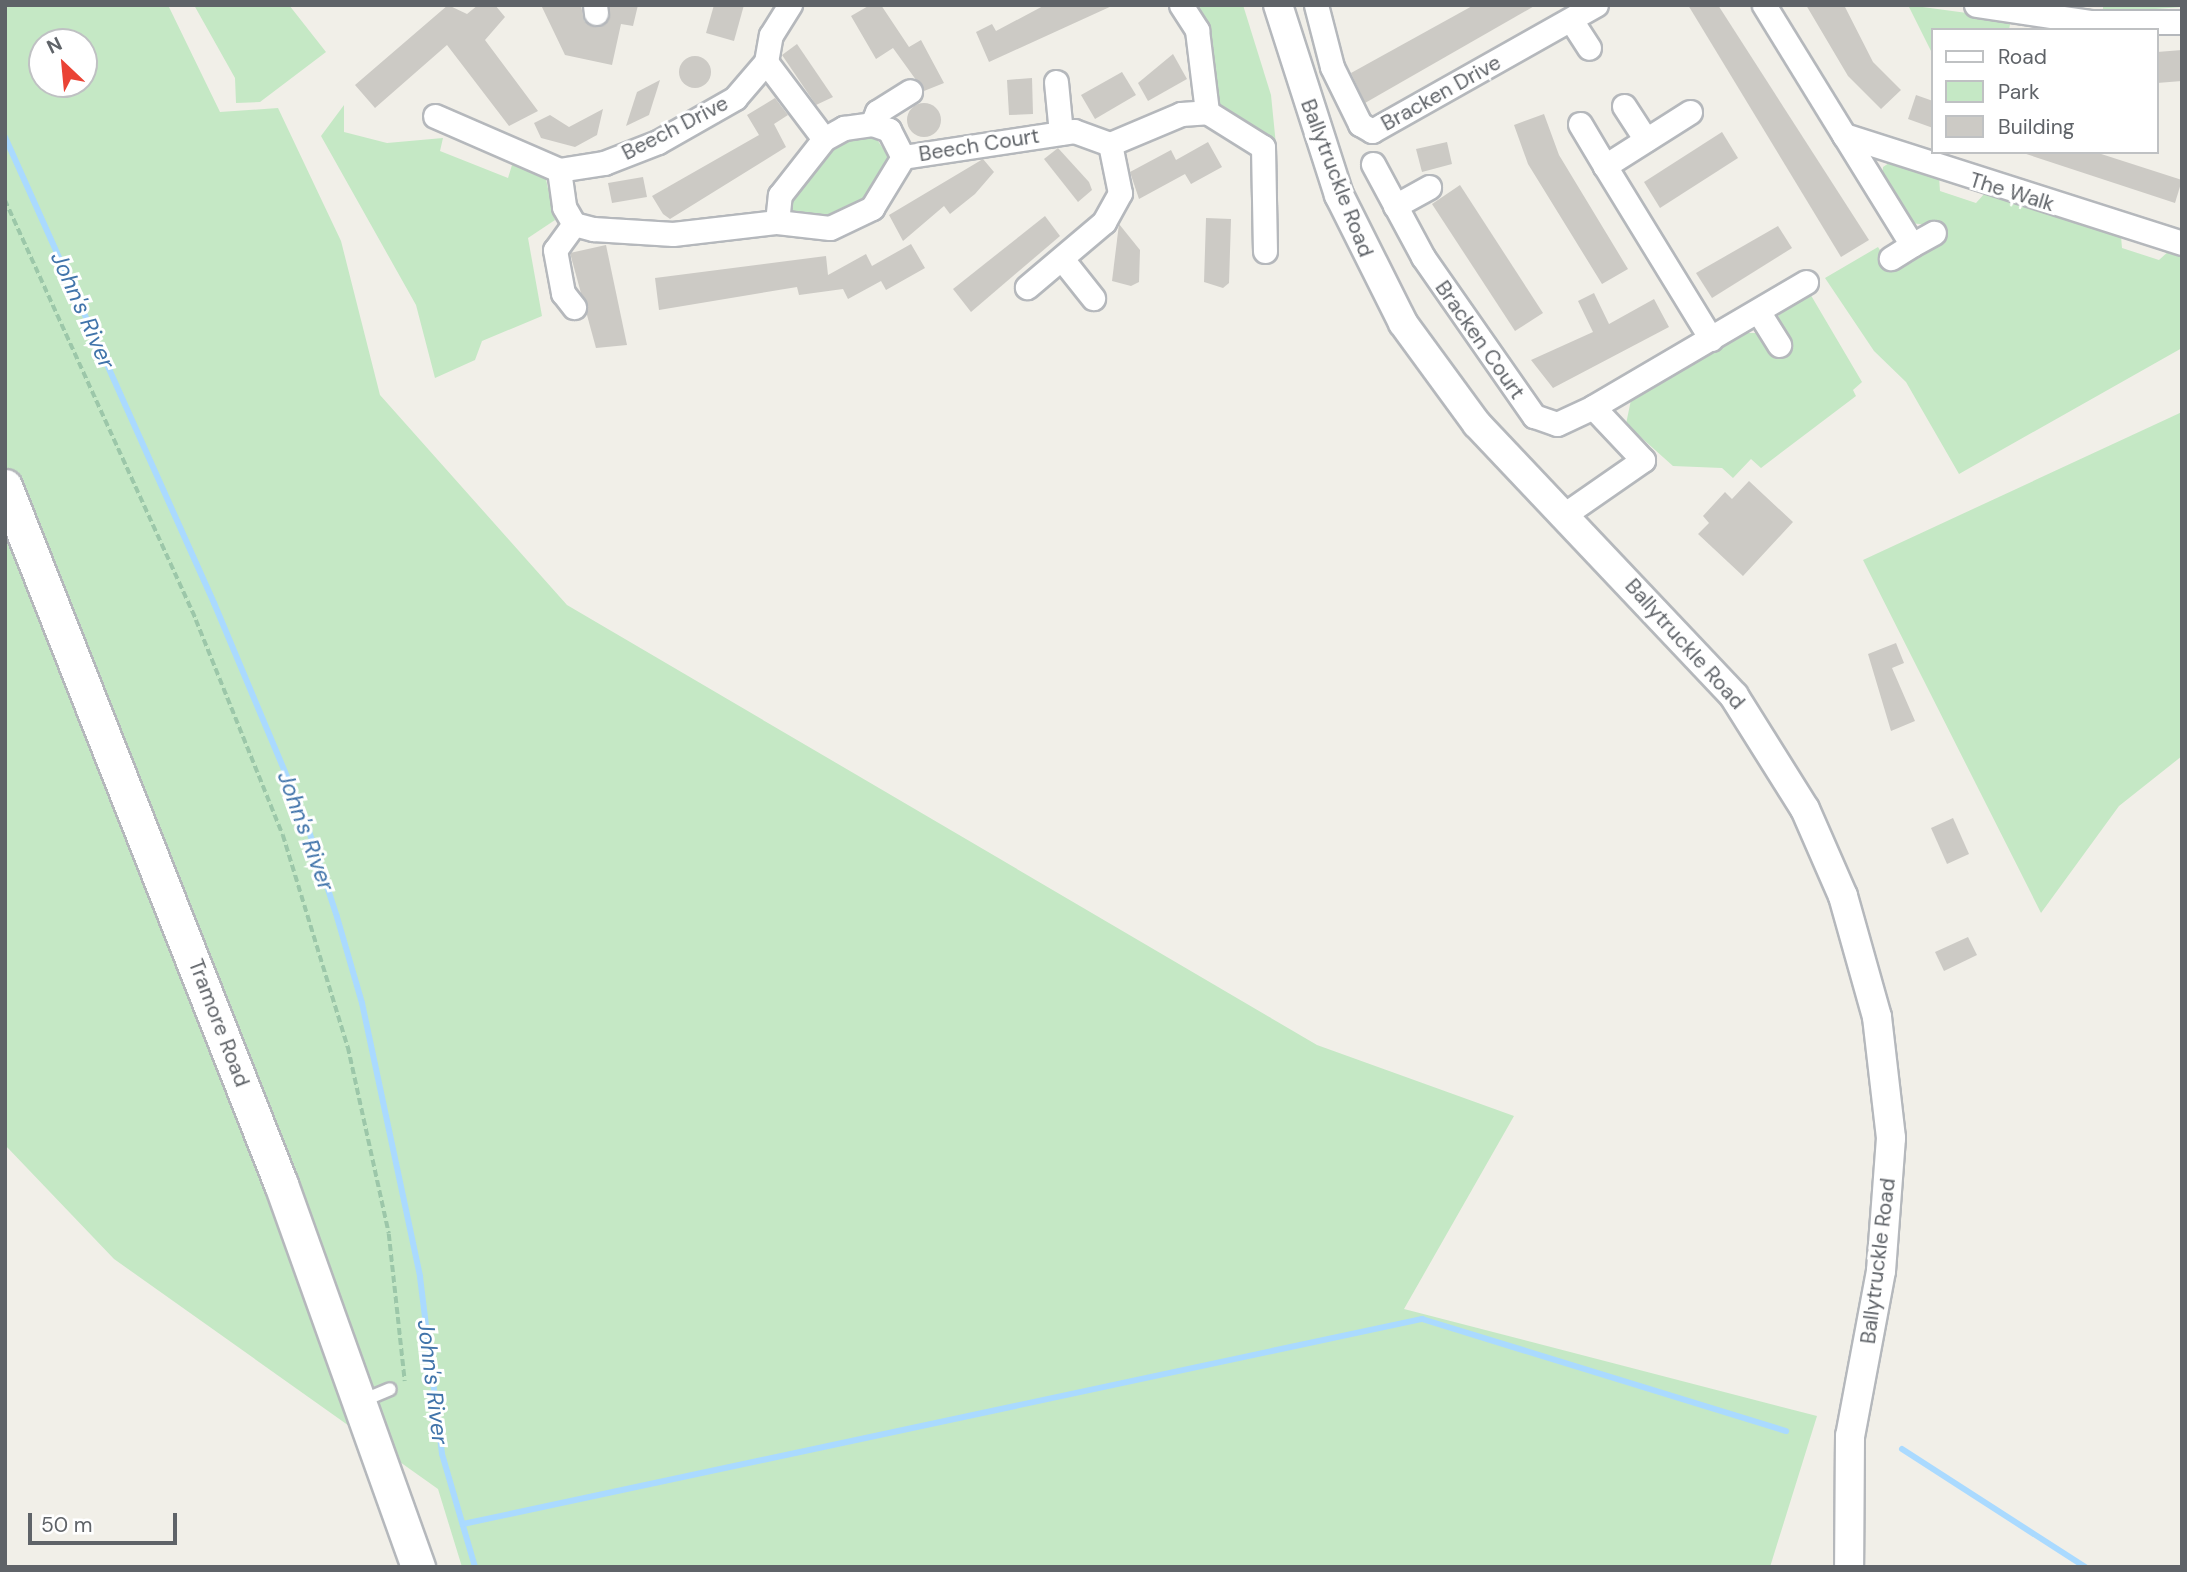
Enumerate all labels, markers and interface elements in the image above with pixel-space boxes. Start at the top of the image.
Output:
north arrow [28,28,98,98]
legend [1932,28,2159,154]
text: N [43,31,66,60]
text: Road [1998,43,2047,71]
street label: Bracken Drive [1377,50,1505,136]
text: Park [1998,78,2039,106]
street label: Beech Drive [618,90,732,166]
street label: Ballytruckle Road [1295,96,1379,260]
text: Building [1998,113,2074,141]
street label: Beech Court [917,123,1041,167]
street label: The Walk [1967,167,2057,217]
water label: John's River [45,247,121,373]
street label: Bracken Court [1430,276,1530,404]
street label: Ballytruckle Road [1620,574,1750,714]
water label: John's River [272,768,340,894]
street label: Tramore Road [183,956,255,1090]
street label: Ballytruckle Road [1855,1177,1901,1345]
water label: John's River [412,1318,454,1446]
scale bar [32,1498,180,1542]
text: 50 m [41,1511,92,1539]

